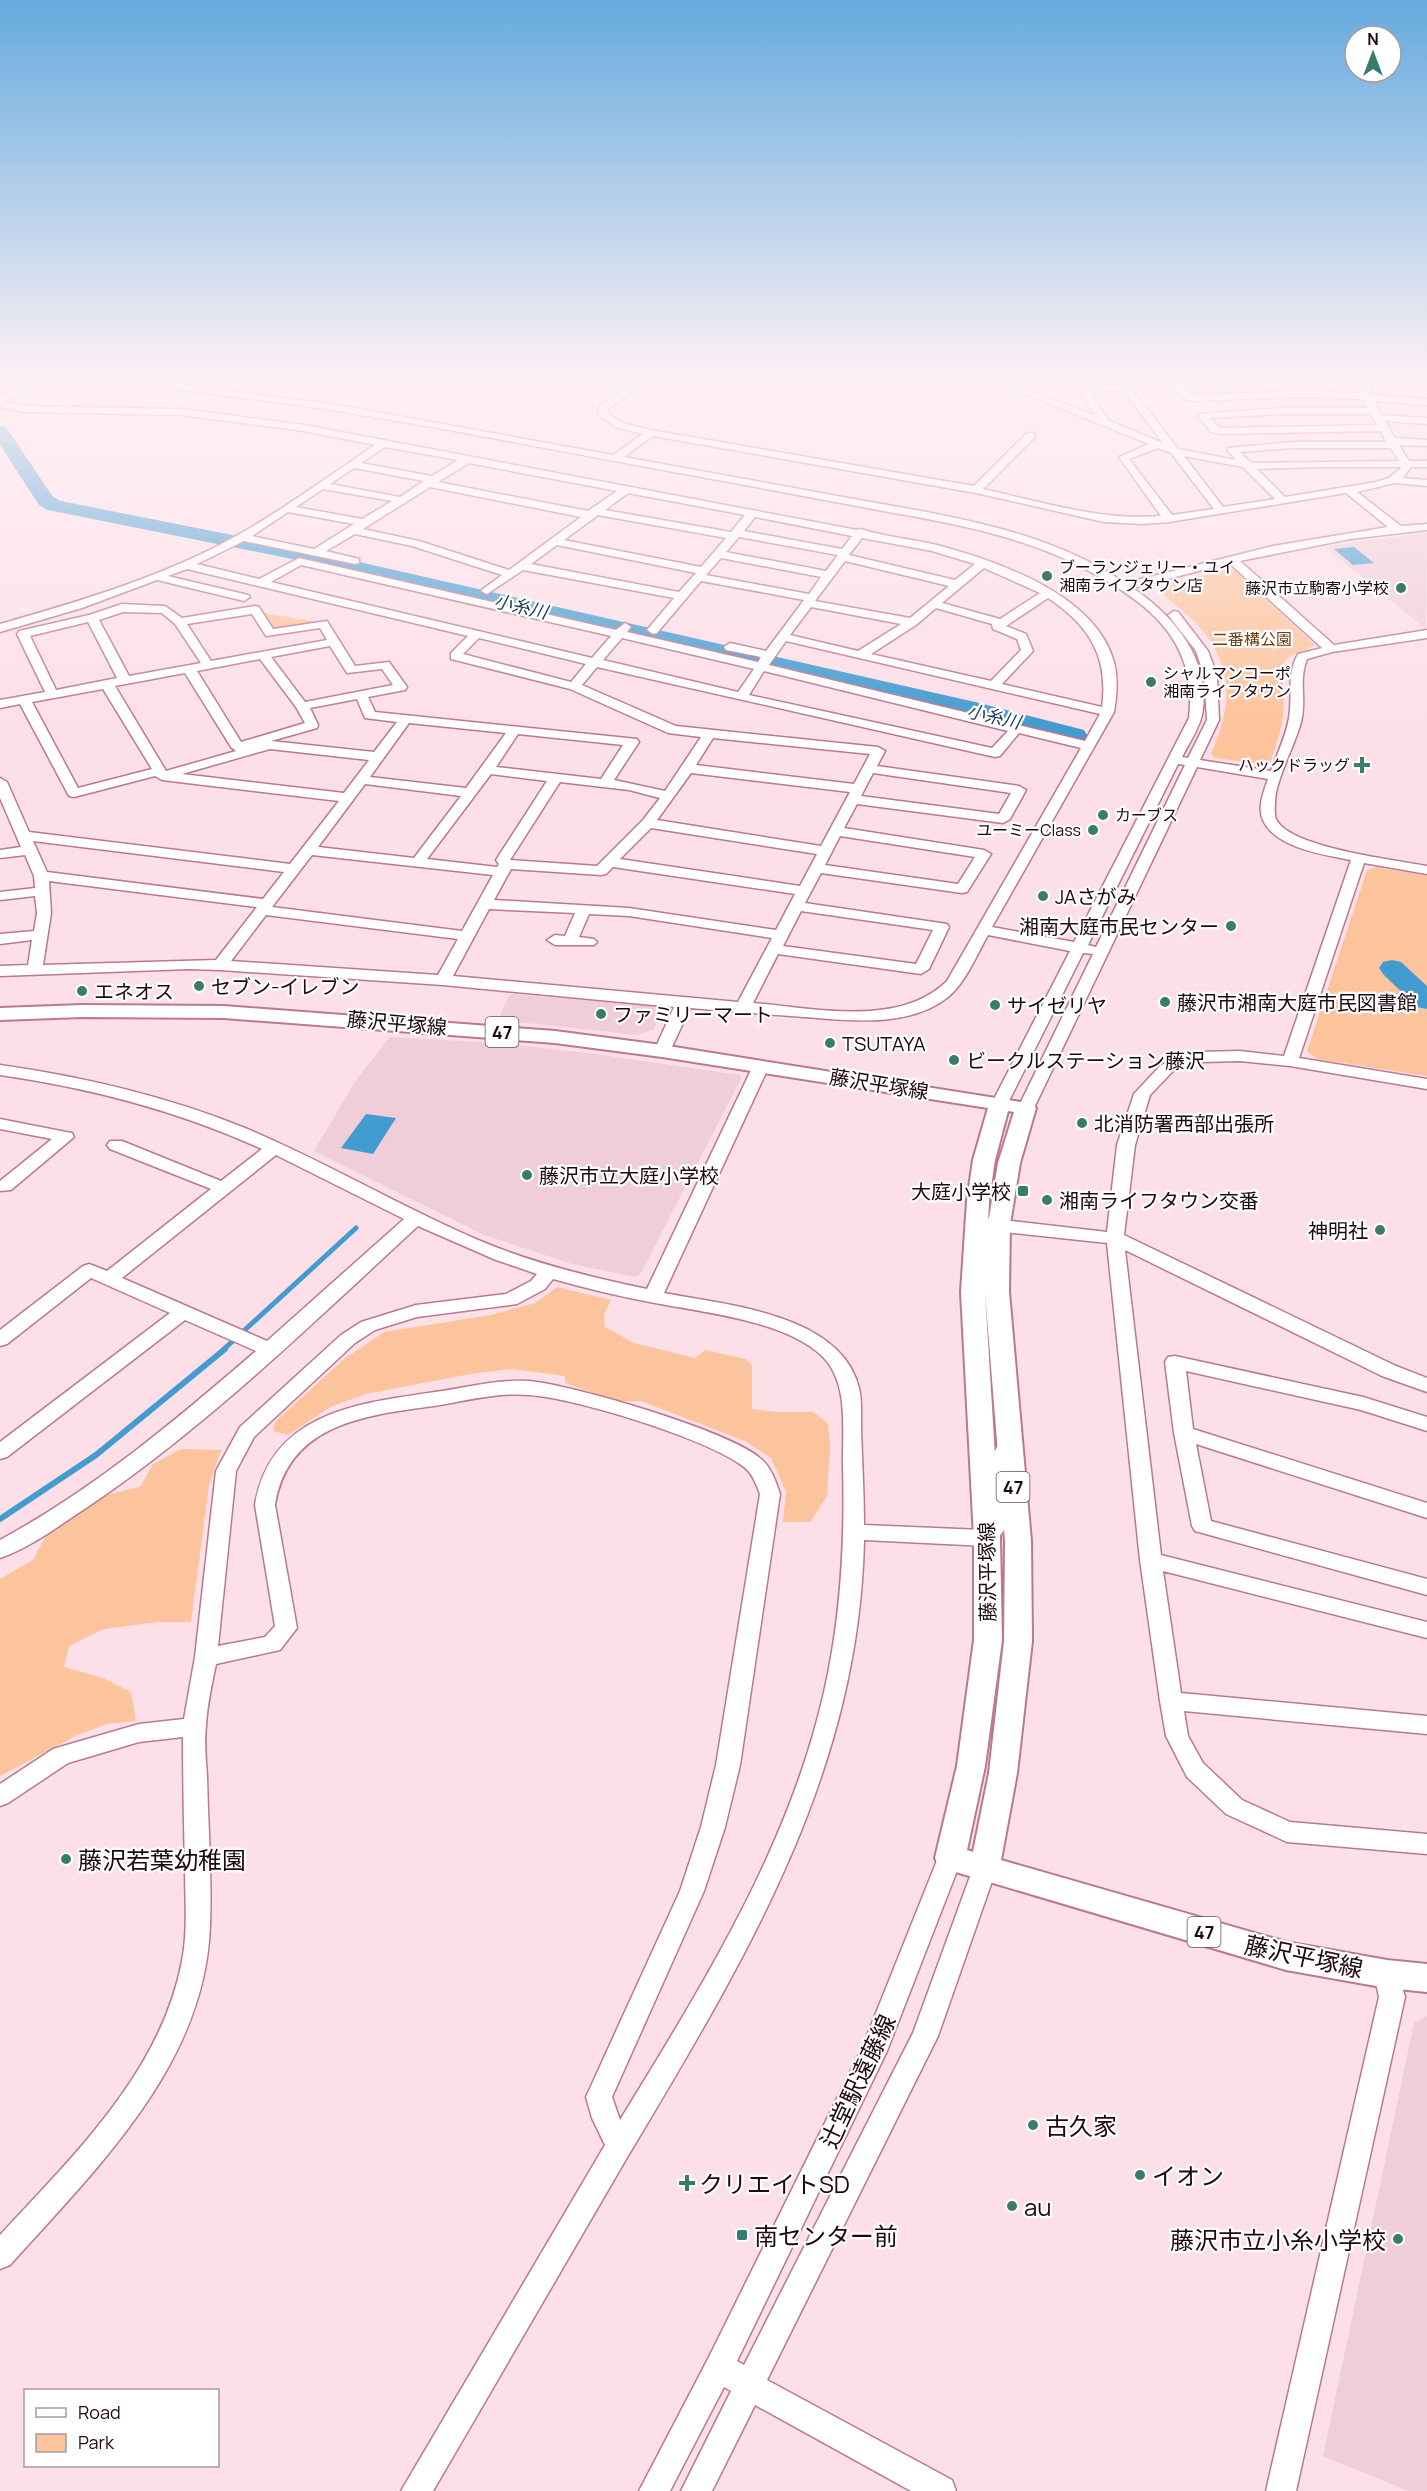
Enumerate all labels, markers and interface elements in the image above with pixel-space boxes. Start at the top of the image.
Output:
north arrow [1343,24,1403,84]
text: N [1367,28,1379,50]
place label: ブーランジェリー・ユイ 湘南ライフタウン店 [1059,556,1235,596]
marker: ブーランジェリー・ユイ 湘南ライフタウン店 [1040,569,1054,583]
place label: 藤沢市立駒寄小学校 [1245,577,1389,599]
marker: 藤沢市立駒寄小学校 [1394,581,1408,595]
water label: 小糸川 [492,588,552,624]
park label: 二番構公園 [1212,628,1292,650]
place label: シャルマンコーポ 湘南ライフタウン [1163,662,1291,702]
marker: シャルマンコーポ 湘南ライフタウン [1144,675,1158,689]
water label: 小糸川 [965,698,1025,734]
place label: ハックドラッグ [1238,754,1350,776]
marker: ハックドラッグ [1355,758,1369,772]
place label: カーブス [1115,804,1178,826]
marker: カーブス [1096,808,1110,822]
place label: ユーミーClass [976,819,1081,841]
marker: ユーミーClass [1086,823,1100,837]
place label: JAさがみ [1055,883,1137,910]
marker: JAさがみ [1036,889,1050,903]
place label: 湘南大庭市民センター [1019,913,1219,940]
marker: 湘南大庭市民センター [1224,919,1238,933]
place label: セブン-イレブン [211,973,359,1000]
place label: エネオス [94,978,174,1005]
marker: セブン-イレブン [192,979,206,993]
marker: エネオス [75,984,89,998]
place label: 藤沢市湘南大庭市民図書館 [1177,989,1417,1016]
place label: サイゼリヤ [1007,992,1107,1019]
marker: 藤沢市湘南大庭市民図書館 [1158,995,1172,1009]
marker: サイゼリヤ [988,998,1002,1012]
place label: ファミリーマート [613,1001,773,1028]
street label: 藤沢平塚線 [346,1005,448,1041]
marker: ファミリーマート [594,1007,608,1021]
road number: 47 [486,1017,518,1047]
place label: TSUTAYA [842,1030,926,1057]
marker: TSUTAYA [823,1036,837,1050]
place label: ビークルステーション藤沢 [966,1047,1205,1074]
marker: ビークルステーション藤沢 [947,1053,961,1067]
street label: 藤沢平塚線 [828,1063,930,1105]
place label: 北消防署西部出張所 [1094,1110,1274,1137]
marker: 北消防署西部出張所 [1075,1116,1089,1130]
place label: 藤沢市立大庭小学校 [539,1162,719,1189]
marker: 藤沢市立大庭小学校 [520,1168,534,1182]
place label: 大庭小学校 [911,1178,1011,1205]
marker: 大庭小学校 [1016,1184,1030,1198]
place label: 湘南ライフタウン交番 [1059,1187,1259,1214]
marker: 湘南ライフタウン交番 [1040,1193,1054,1207]
place label: 神明社 [1308,1217,1368,1244]
marker: 神明社 [1373,1223,1387,1237]
road number: 47 [996,1472,1030,1502]
street label: 藤沢平塚線 [973,1522,1001,1622]
place label: 藤沢若葉幼稚園 [78,1843,246,1876]
marker: 藤沢若葉幼稚園 [59,1852,73,1866]
road number: 47 [1188,1917,1220,1947]
street label: 藤沢平塚線 [1242,1927,1366,1985]
street label: 辻堂駅遠藤線 [812,2009,902,2153]
place label: 古久家 [1045,2109,1117,2142]
marker: 古久家 [1026,2118,1040,2132]
place label: イオン [1152,2159,1224,2192]
place label: クリエイトSD [699,2167,850,2200]
marker: イオン [1133,2168,1147,2182]
marker: クリエイトSD [680,2176,694,2190]
place label: au [1024,2190,1052,2223]
marker: au [1005,2199,1019,2213]
place label: 南センター前 [754,2219,898,2252]
place label: 藤沢市立小糸小学校 [1170,2223,1386,2256]
marker: 南センター前 [735,2228,749,2242]
marker: 藤沢市立小糸小学校 [1391,2232,1405,2246]
legend [24,2389,219,2467]
text: Road [78,2400,121,2424]
text: Park [78,2430,115,2454]

